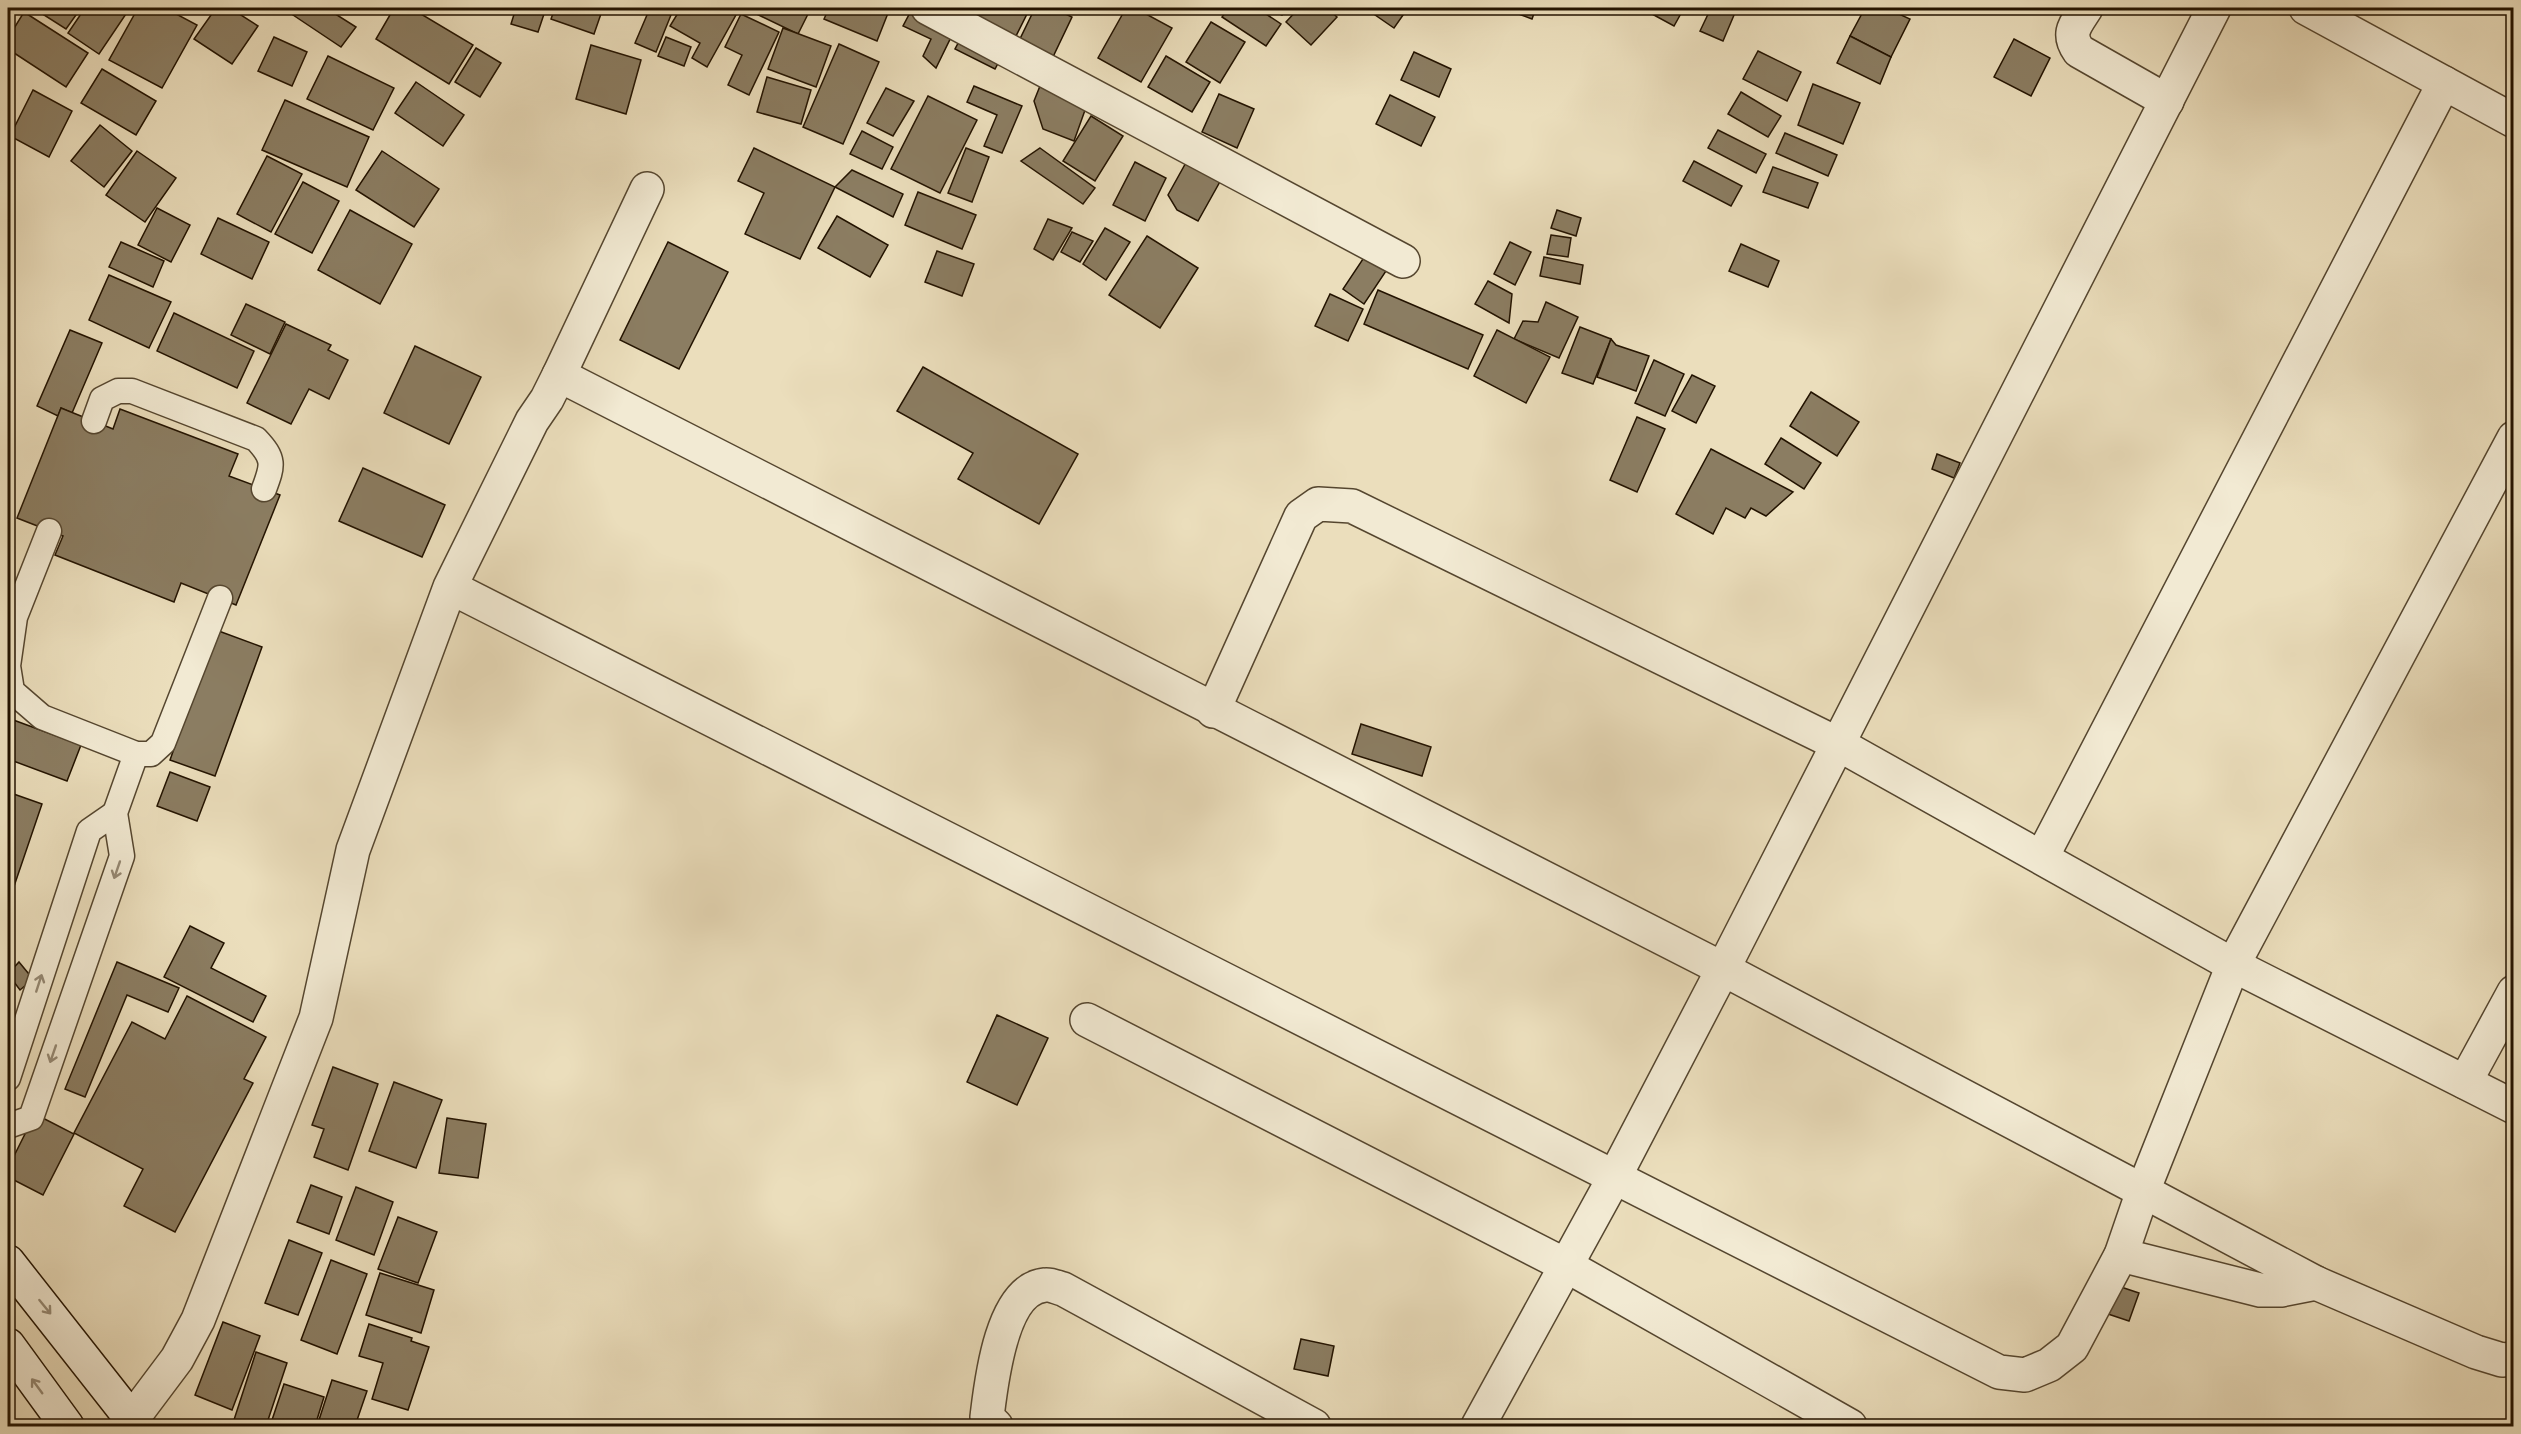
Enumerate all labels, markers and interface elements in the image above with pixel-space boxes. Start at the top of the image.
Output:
one-way arrow [111,860,122,879]
one-way arrow [34,974,45,993]
one-way arrow [47,1044,58,1063]
one-way arrow [38,1299,51,1315]
one-way arrow [31,1378,44,1394]

